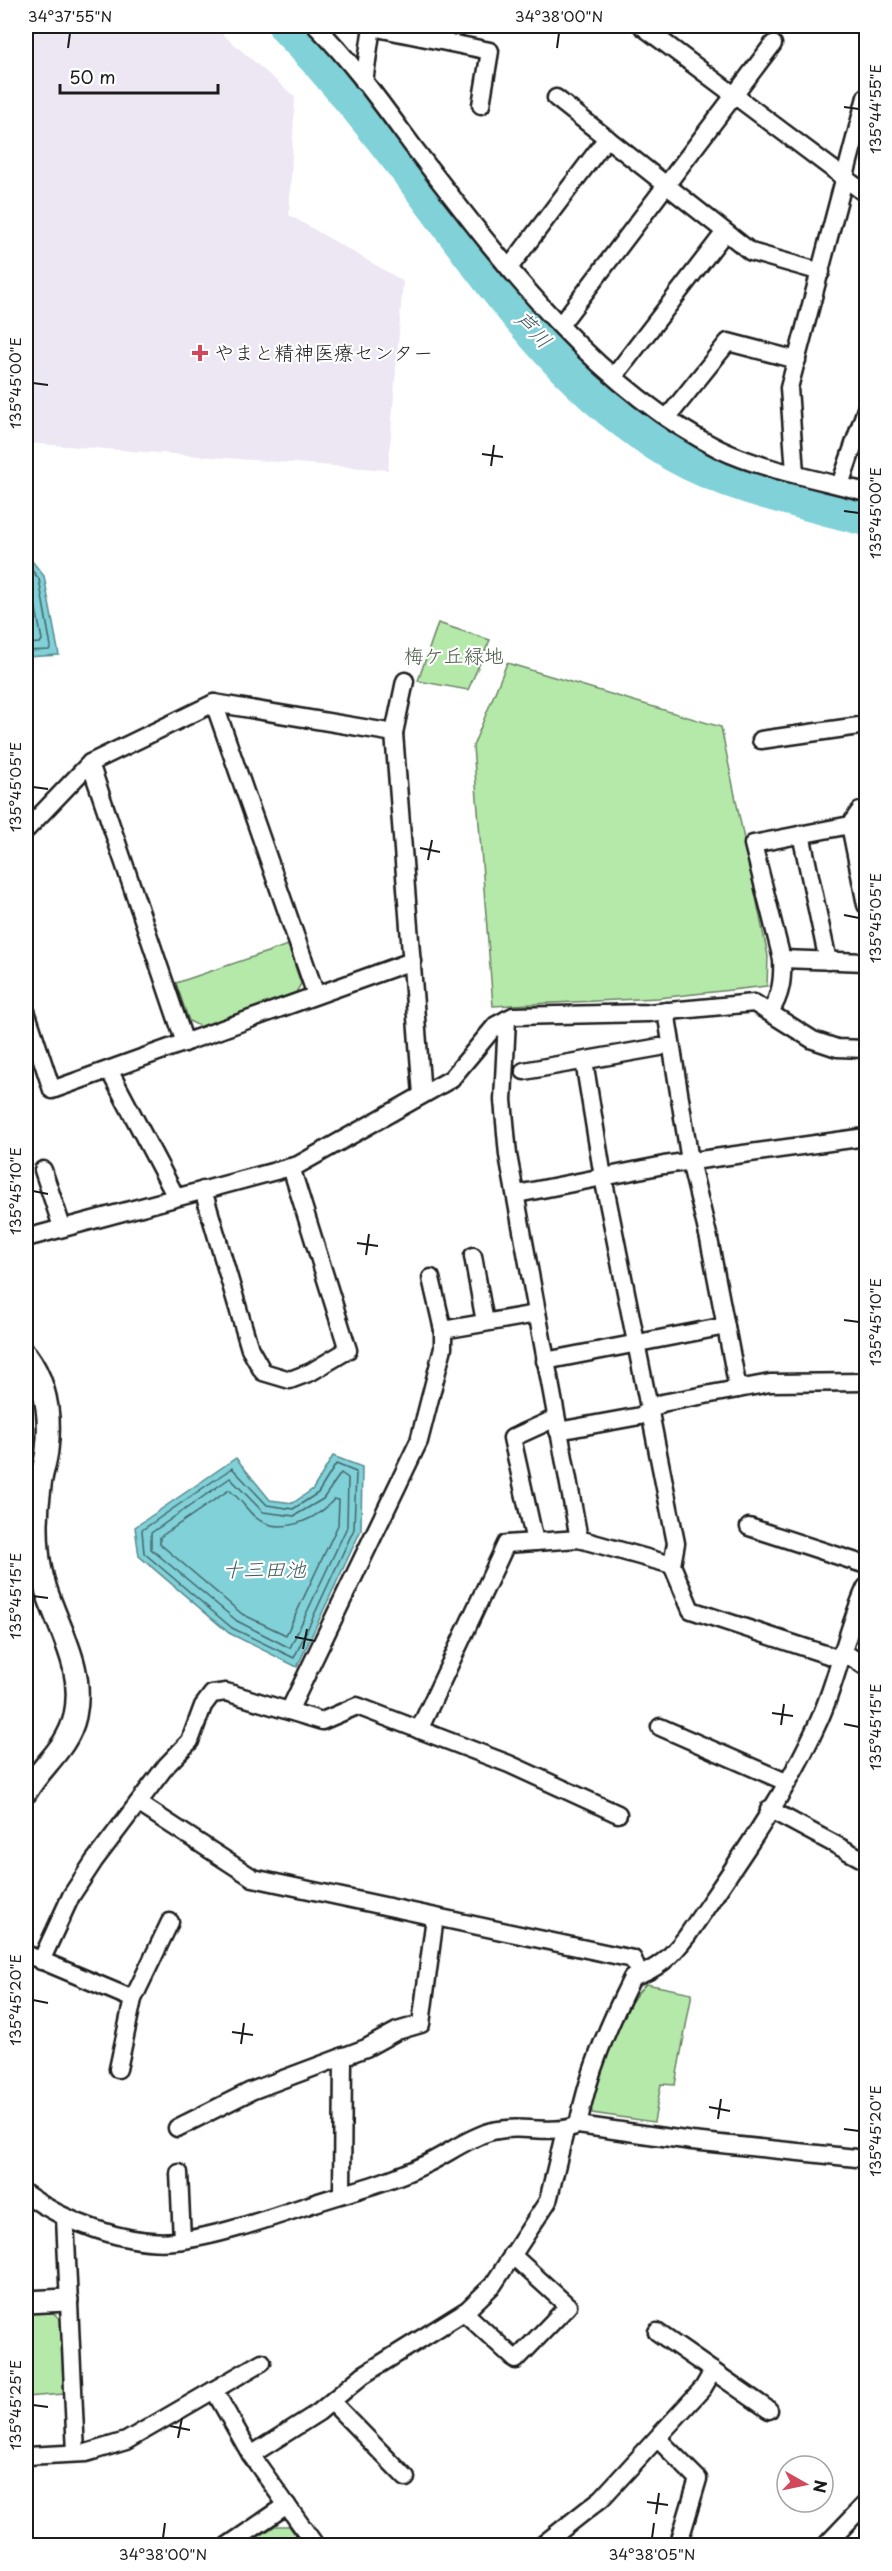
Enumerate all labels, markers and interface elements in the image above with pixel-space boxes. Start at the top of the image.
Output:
text: 34°37'55"N [28,4,112,27]
text: 34°38'00"N [515,4,603,27]
scale bar [60,57,218,95]
text: 50 m [69,63,116,90]
text: 135°44'55"E [863,64,886,154]
water label: 芦川 [508,302,561,355]
text: 135°45'00"E [3,337,26,429]
place label: やまと精神医療センター [214,337,433,367]
marker: やまと精神医療センター [191,344,209,362]
text: 135°45'00"E [863,467,886,559]
park label: 梅ケ丘緑地 [404,640,504,670]
text: 135°45'05"E [3,742,26,832]
text: 135°45'05"E [863,873,886,963]
text: 135°45'10"E [3,1147,26,1235]
text: 135°45'10"E [863,1278,886,1366]
water label: 十三田池 [222,1552,307,1584]
text: 135°45'15"E [3,1553,26,1639]
text: 135°45'15"E [863,1684,886,1770]
text: 135°45'20"E [3,1954,26,2046]
text: 135°45'20"E [863,2085,886,2177]
text: 135°45'25"E [3,2360,26,2450]
north arrow [775,2454,835,2514]
text: N [808,2478,834,2495]
text: 34°38'00"N [119,2542,207,2565]
text: 34°38'05"N [608,2542,696,2565]

